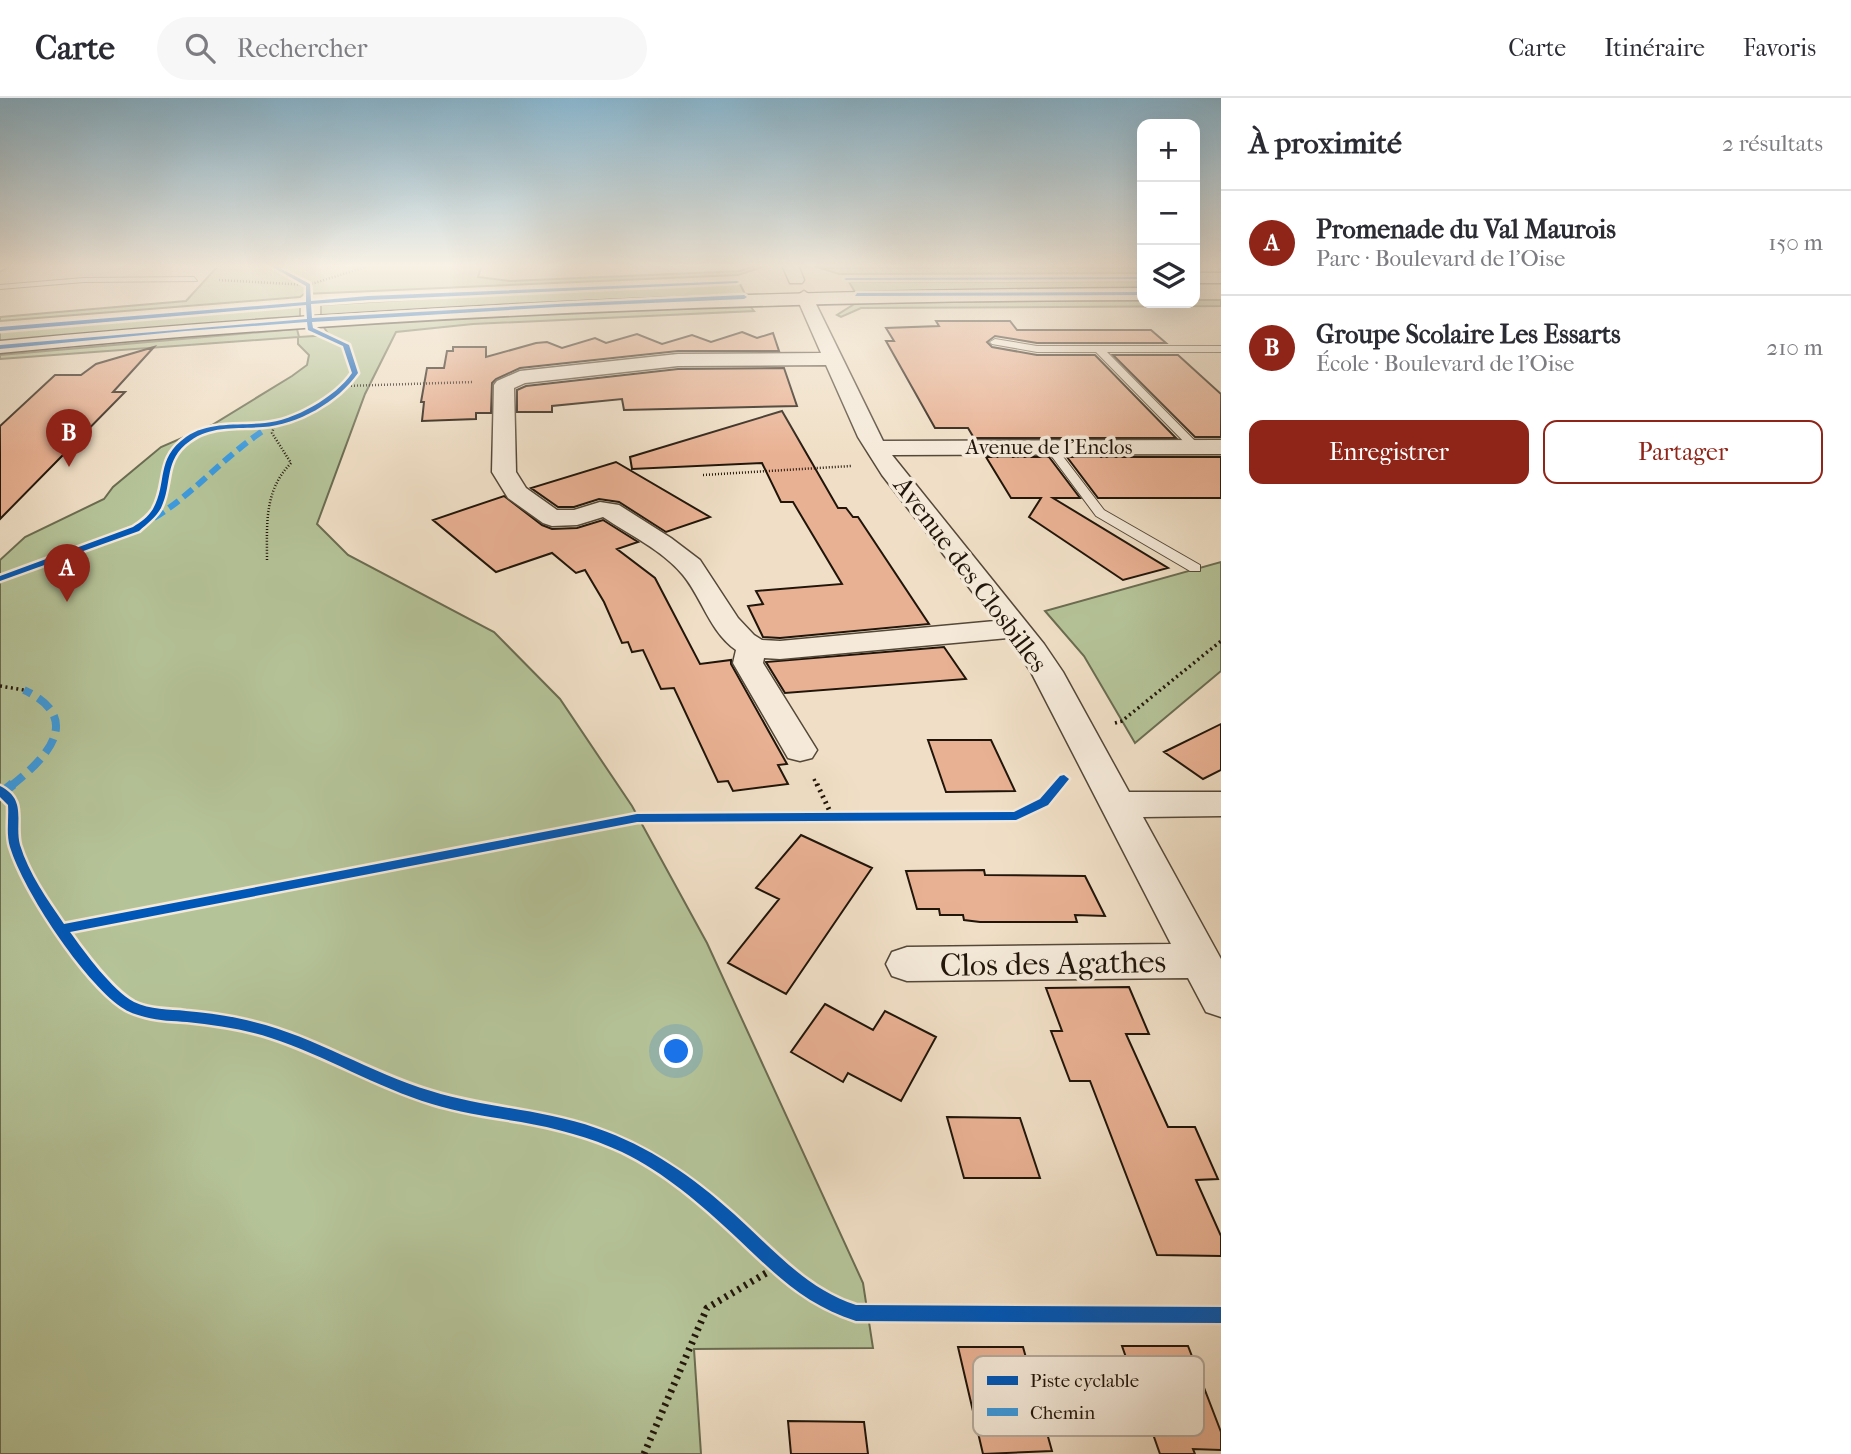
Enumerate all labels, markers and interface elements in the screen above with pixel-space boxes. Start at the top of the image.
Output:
search box [157,17,647,80]
text: Carte [35,29,115,68]
icon: search [181,29,219,67]
text: Rechercher [237,33,368,64]
text: Carte [1508,34,1566,62]
text: Itinéraire [1604,34,1705,62]
text: Favoris [1743,34,1816,62]
map controls [1137,119,1200,308]
button: + [1137,119,1200,182]
text: À proximité [1249,126,1402,161]
text: 2 résultats [1722,130,1823,157]
button: − [1137,182,1200,245]
text: Promenade du Val Maurois [1316,214,1616,245]
text: A [1265,229,1279,256]
text: 150 m [1768,229,1823,256]
button: layers [1137,245,1200,308]
text: Parc · Boulevard de l'Oise [1316,245,1565,272]
text: Groupe Scolaire Les Essarts [1316,319,1621,350]
text: B [1265,334,1279,361]
text: 210 m [1766,334,1823,361]
text: École · Boulevard de l'Oise [1316,350,1574,377]
pin: B [46,409,92,467]
button: Enregistrer [1249,420,1529,484]
button: Partager [1543,420,1823,484]
street label: Avenue de l'Enclos [964,435,1133,459]
street label: Avenue des Closbilles [886,470,1054,678]
pin: A [44,544,90,602]
street label: Clos des Agathes [939,943,1167,984]
your location [659,1034,693,1068]
legend [973,1356,1204,1436]
text: Piste cyclable [1030,1370,1139,1392]
text: Chemin [1030,1402,1095,1424]

